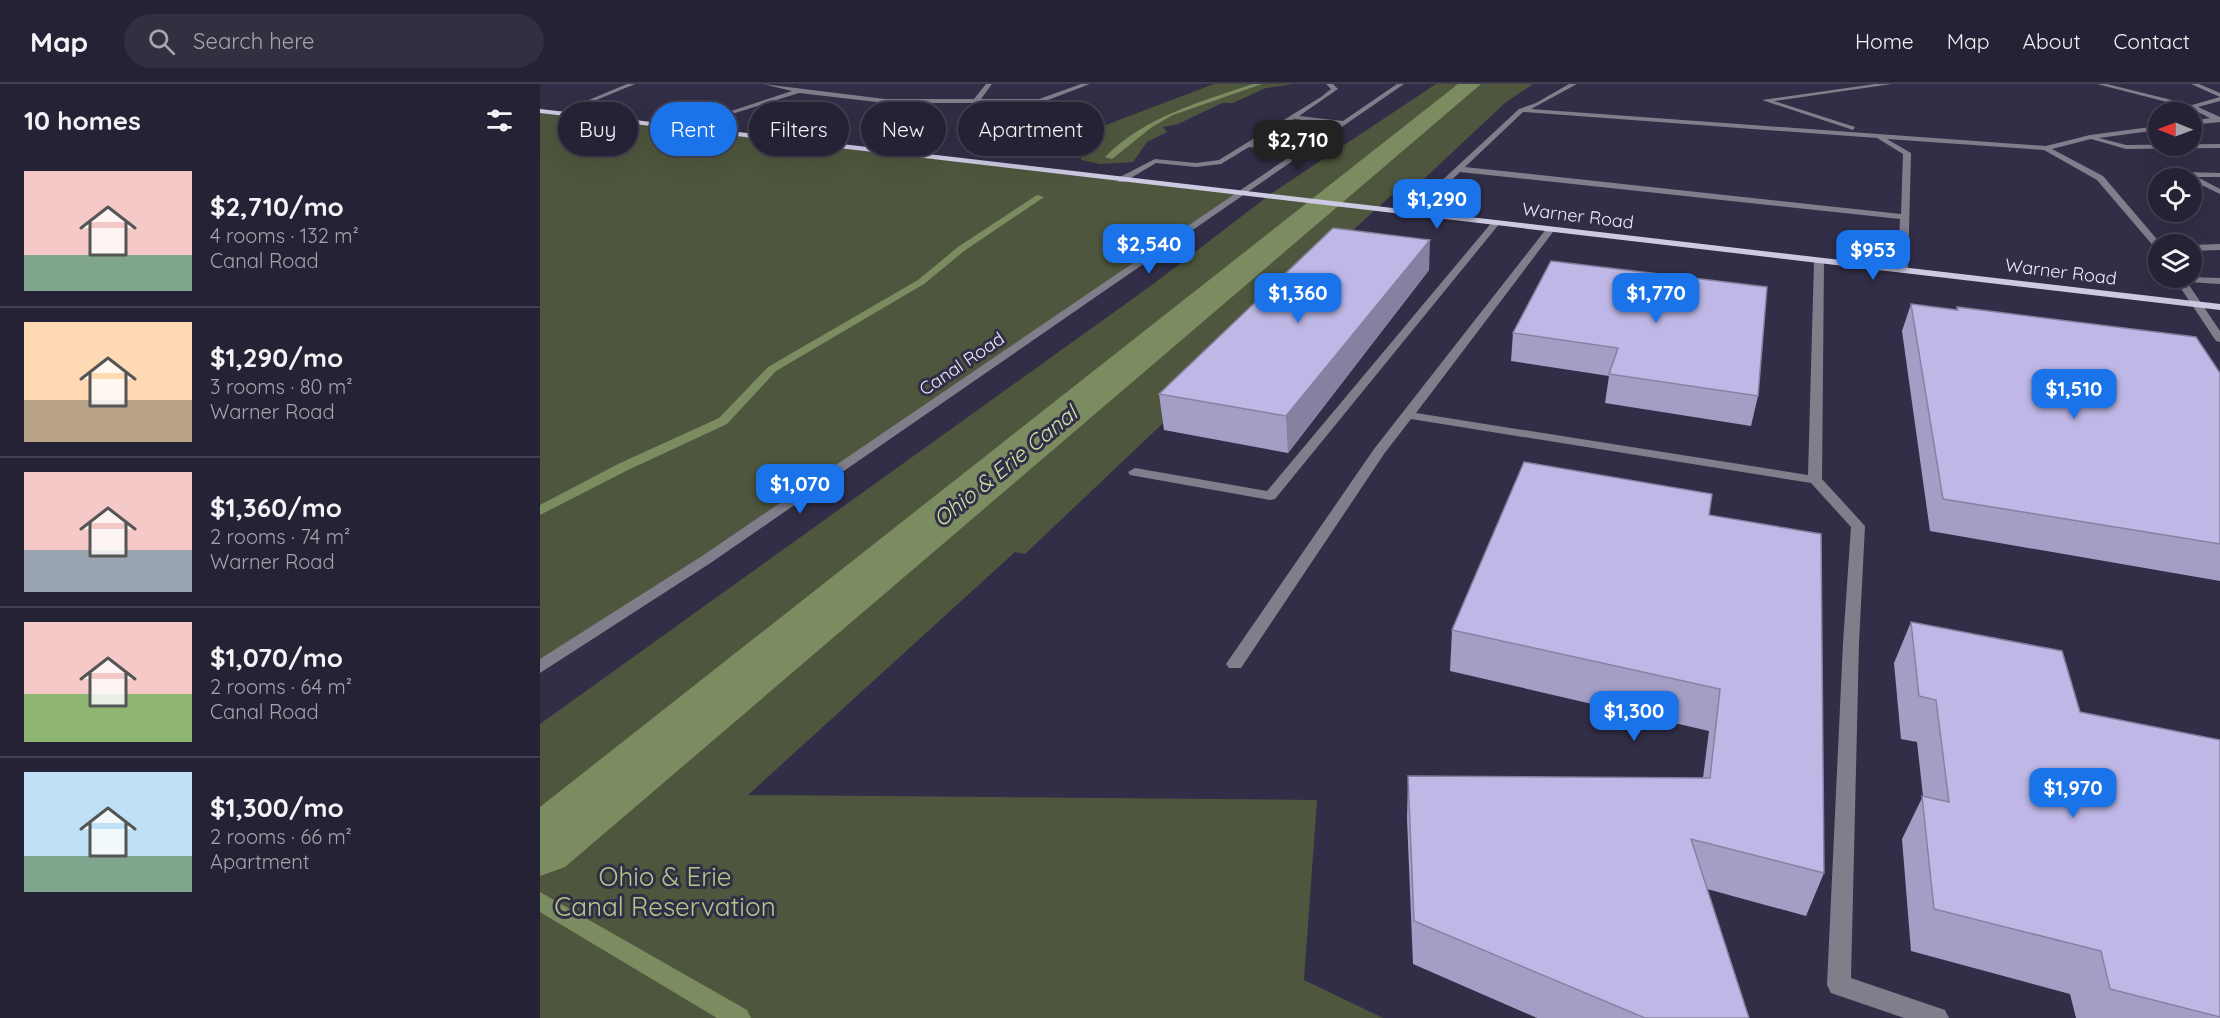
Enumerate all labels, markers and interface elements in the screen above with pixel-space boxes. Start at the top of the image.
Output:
search box [124,14,544,68]
text: Map [30,24,88,59]
icon: search [145,25,178,58]
text: Search here [193,27,315,55]
text: Home [1855,28,1914,54]
text: Map [1947,28,1990,54]
text: About [2023,28,2081,54]
text: Contact [2114,28,2190,54]
chip: Buy [558,102,638,156]
chip: Rent [650,102,737,156]
chip: Filters [749,102,849,156]
chip: New [861,102,946,156]
chip: Apartment [958,102,1104,156]
north arrow [2148,102,2202,156]
map controls [2148,102,2202,288]
text: 10 homes [24,104,141,137]
icon: filters [483,104,516,137]
pin: $2,710 [1249,120,1347,171]
text: $2,710 [1268,127,1328,152]
button: locate [2148,168,2202,222]
pin: $1,290 [1388,179,1486,230]
text: $1,290 [1407,186,1467,211]
text: $2,710/mo [210,190,344,223]
icon: home [72,195,144,267]
street label: Warner Road [1521,197,1635,234]
text: 4 rooms · 132 m² [210,223,359,248]
pin: $2,540 [1100,224,1198,275]
pin: $953 [1837,230,1909,281]
text: $2,540 [1117,231,1181,256]
button: layers [2148,234,2202,288]
text: $953 [1850,237,1896,262]
text: Canal Road [210,248,319,273]
street label: Warner Road [2004,253,2118,290]
pin: $1,360 [1249,273,1347,324]
pin: $1,770 [1607,273,1705,324]
text: $1,360 [1268,280,1328,305]
text: $1,770 [1626,280,1686,305]
street label: Canal Road [915,327,1009,400]
text: $1,290/mo [210,341,343,374]
icon: home [72,346,144,418]
pin: $1,510 [2025,369,2123,420]
text: 3 rooms · 80 m² [210,374,353,399]
text: $1,510 [2046,376,2102,401]
water label: Ohio & Erie Canal [927,398,1085,533]
text: Warner Road [210,399,335,424]
pin: $1,070 [751,464,849,515]
text: $1,070 [770,471,830,496]
text: $1,360/mo [210,491,342,524]
icon: home [72,496,144,568]
text: 2 rooms · 74 m² [210,524,350,549]
text: Warner Road [210,549,335,574]
text: $1,070/mo [210,641,343,674]
icon: home [72,646,144,718]
text: 2 rooms · 64 m² [210,674,352,699]
pin: $1,300 [1585,691,1683,742]
text: $1,300 [1604,698,1664,723]
text: Canal Road [210,699,319,724]
pin: $1,970 [2024,768,2122,819]
text: $1,970 [2043,775,2103,800]
text: $1,300/mo [210,791,344,824]
icon: home [72,796,144,868]
text: 2 rooms · 66 m² [210,824,352,849]
text: Apartment [210,849,310,874]
park label: Ohio & Erie Canal Reservation [554,860,776,923]

